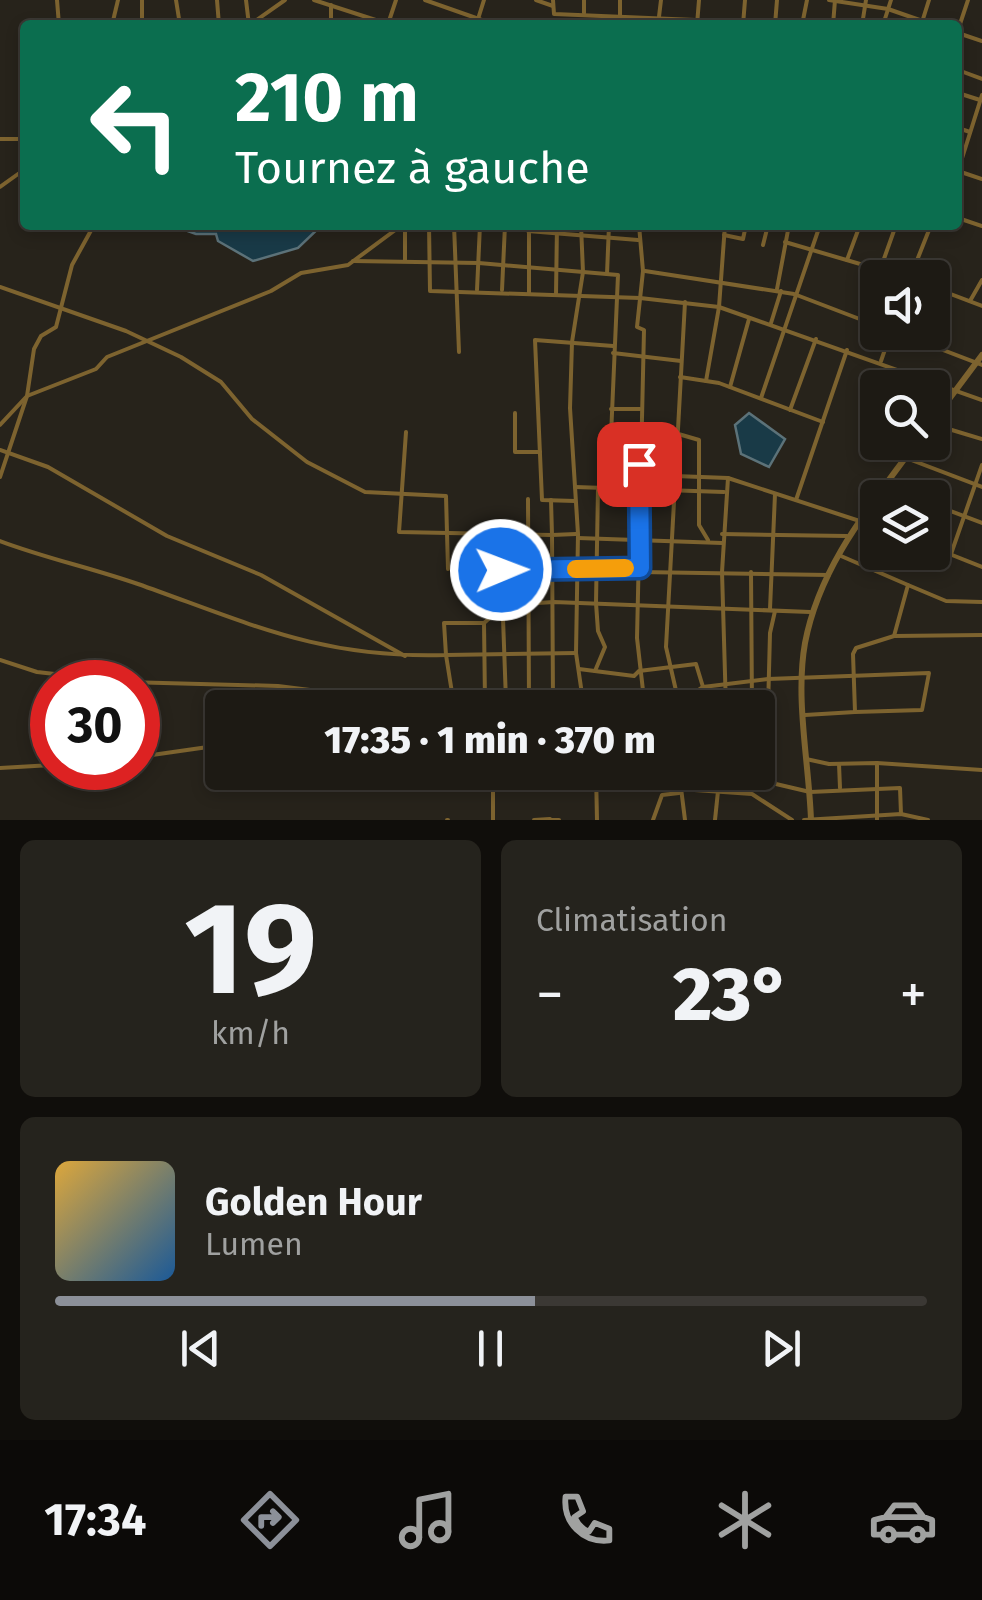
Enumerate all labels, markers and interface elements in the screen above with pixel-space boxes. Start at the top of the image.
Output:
text: 210 m [235,56,419,140]
icon: left [70,60,200,190]
text: Tournez à gauche [235,141,590,195]
map controls [860,260,950,570]
button: sound [860,260,950,350]
button: search [860,370,950,460]
pin [597,422,682,507]
icon: arrive [612,437,667,492]
button: layers [860,480,950,570]
position arrow [449,518,553,622]
speed limit sign: 30 [30,660,160,790]
text: 17:35 · 1 min · 370 m [324,717,656,763]
text: 19 [184,871,317,1027]
text: Climatisation [536,901,727,939]
text: 23° [673,950,790,1040]
text: − [536,962,564,1028]
text: + [900,962,927,1028]
text: km/h [211,1014,290,1052]
text: Golden Hour [205,1179,422,1225]
text: Lumen [205,1225,303,1263]
icon: previous [173,1321,228,1376]
icon: pause [463,1321,518,1376]
icon: next [754,1321,809,1376]
icon: directions [235,1485,305,1555]
icon: music [393,1485,463,1555]
icon: phone [551,1485,621,1555]
icon: climate [710,1485,780,1555]
icon: car [868,1485,938,1555]
text: 17:34 [44,1493,146,1547]

